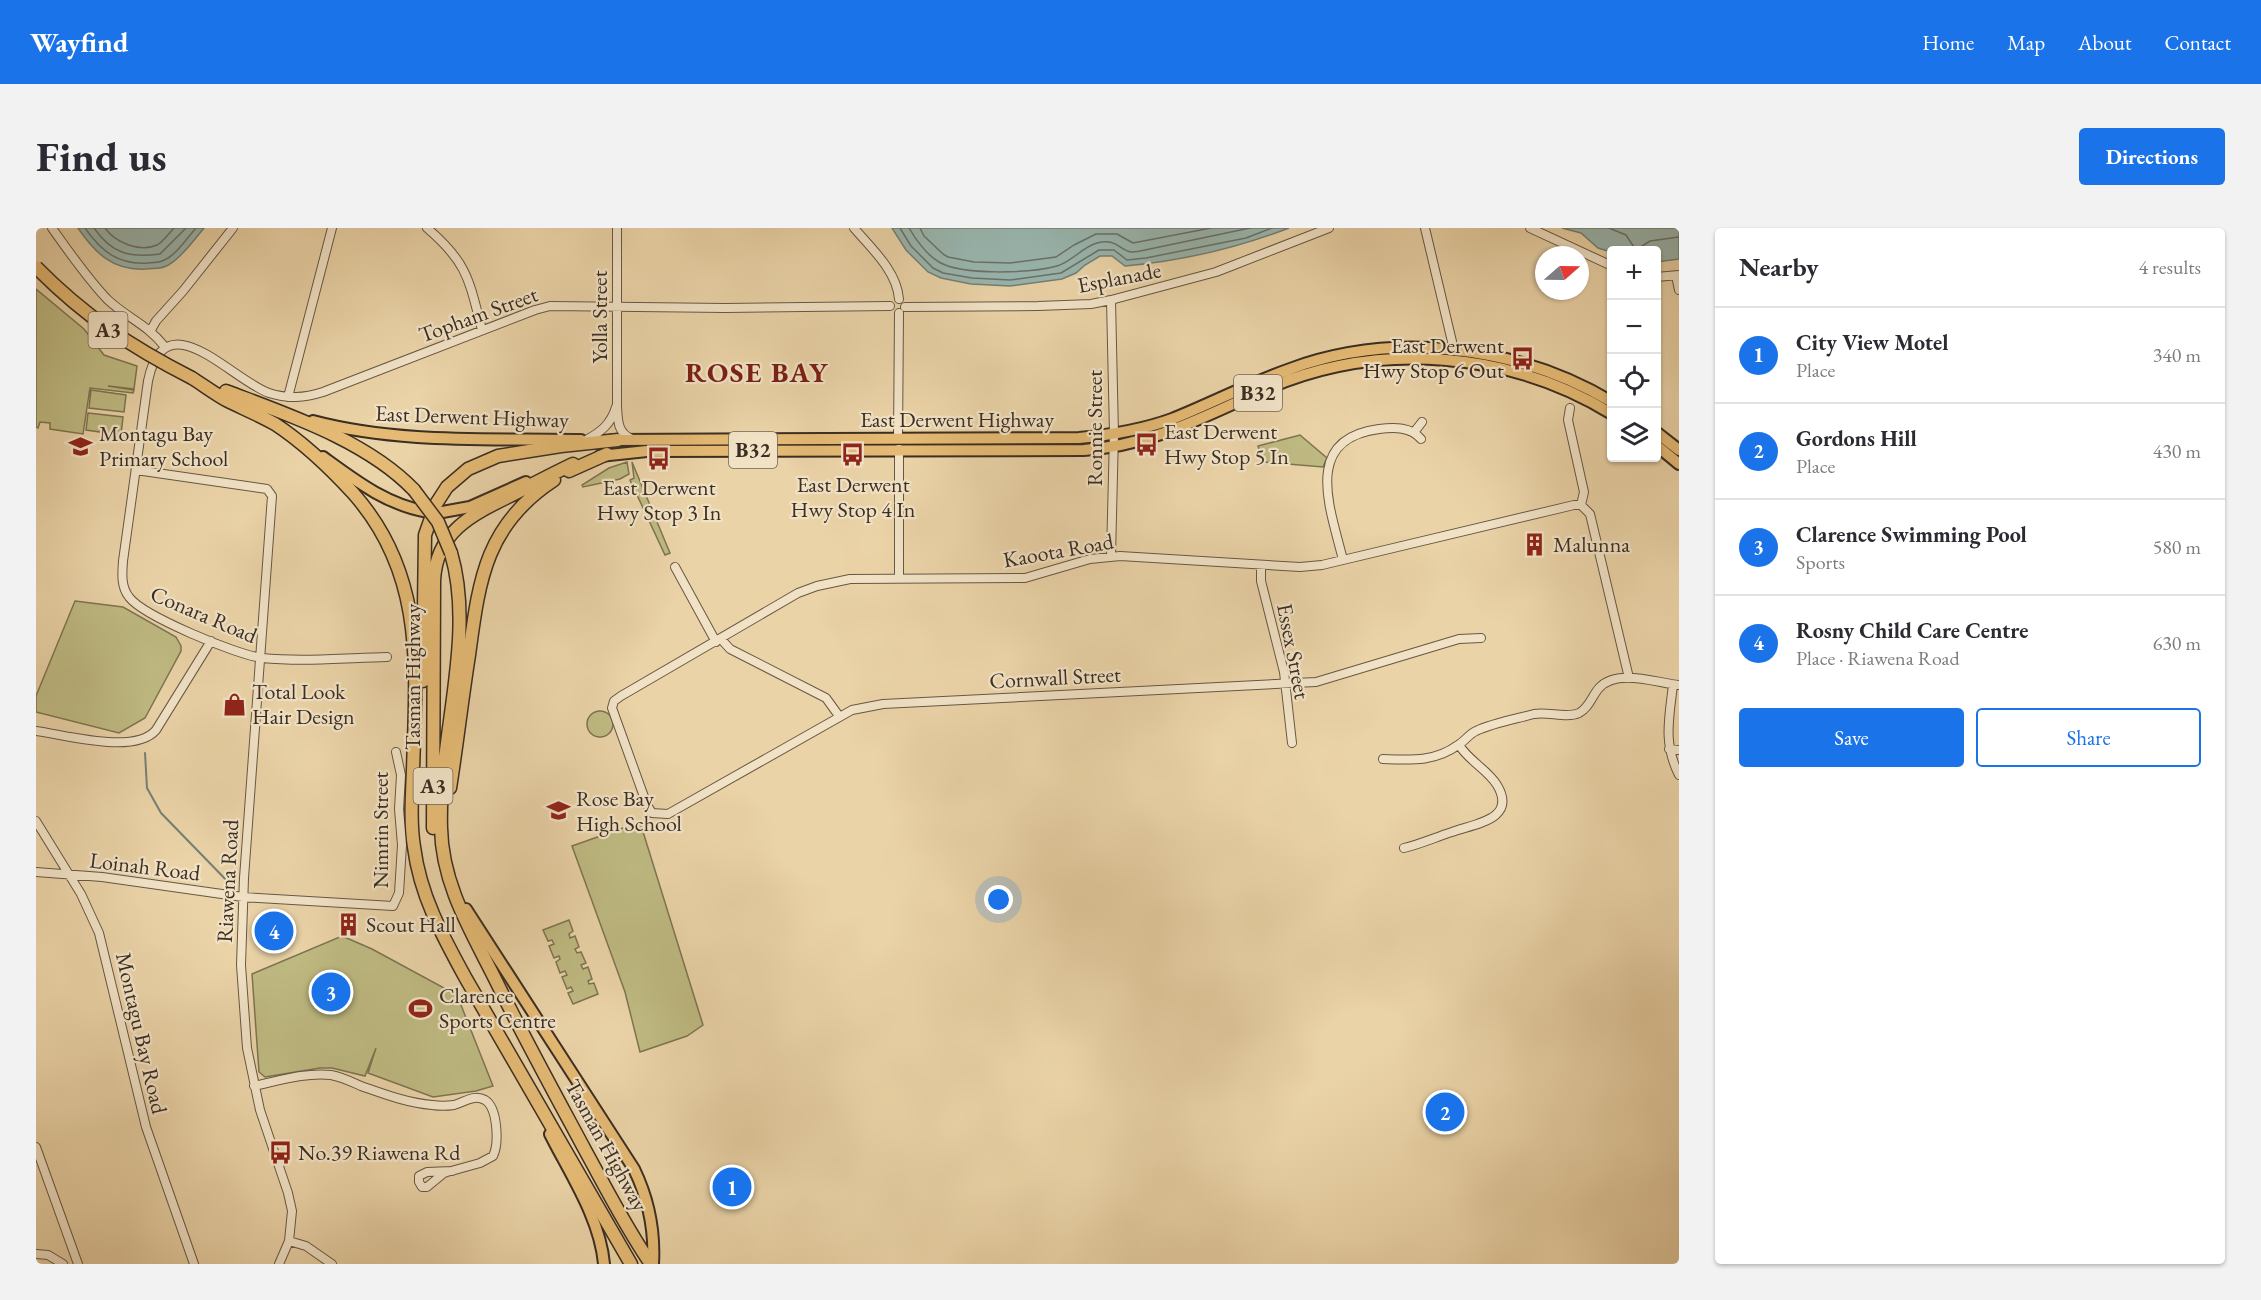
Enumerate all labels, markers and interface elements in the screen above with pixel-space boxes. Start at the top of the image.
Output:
text: Wayfind [30,24,128,60]
text: Home [1922,29,1974,56]
text: Map [2007,29,2045,56]
text: About [2078,29,2131,56]
text: Contact [2164,29,2231,56]
button: Directions [2079,128,2225,185]
text: Find us [36,129,167,184]
north arrow [1535,246,1589,300]
map controls [1607,246,1661,462]
button: + [1607,246,1661,300]
text: Nearby [1739,250,1819,284]
text: 4 results [2138,254,2201,280]
street label: Esplanade [1075,255,1164,300]
street label: Yolla Street [585,270,614,364]
street label: Topham Street [415,280,542,349]
button: − [1607,300,1661,354]
road number: A3 [88,312,128,348]
text: City View Motel [1796,328,1949,357]
place label: East Derwent Hwy Stop 6 Out [1363,331,1504,385]
text: 1 [1753,342,1764,368]
text: 340 m [2153,342,2201,368]
bus stop icon: East Derwent Hwy Stop 6 Out [1509,345,1535,371]
district label: ROSE BAY [685,354,829,390]
button: locate [1607,354,1661,408]
text: Place [1796,357,1835,383]
street label: Ronnie Street [1080,370,1109,486]
road number: B32 [1234,375,1282,411]
street label: East Derwent Highway [374,399,570,434]
street label: East Derwent Highway [860,405,1054,434]
button: layers [1607,408,1661,462]
place label: East Derwent Hwy Stop 5 In [1164,417,1289,471]
place label: Montagu Bay Primary School [99,419,228,473]
text: Gordons Hill [1796,424,1917,453]
bus stop icon: East Derwent Hwy Stop 5 In [1133,431,1159,457]
road number: B32 [729,432,777,468]
school or university icon: Montagu Bay Primary School [68,433,94,459]
text: 2 [1753,438,1764,464]
text: 430 m [2153,438,2201,464]
bus stop icon: East Derwent Hwy Stop 4 In [840,442,866,468]
bus stop icon: East Derwent Hwy Stop 3 In [646,445,672,471]
text: Place [1796,453,1835,479]
place label: East Derwent Hwy Stop 4 In [791,470,916,524]
place label: East Derwent Hwy Stop 3 In [597,473,722,527]
text: Clarence Swimming Pool [1796,520,2027,549]
street label: Kaoota Road [1001,526,1116,574]
place label: Malunna [1553,530,1630,559]
building icon: Malunna [1522,531,1548,557]
text: 3 [1753,534,1764,560]
text: 580 m [2153,534,2201,560]
text: Sports [1796,549,1845,575]
street label: Conara Road [146,579,262,650]
street label: Essex Street [1270,601,1317,702]
street label: Tasman Highway [398,603,427,750]
text: Rosny Child Care Centre [1796,616,2028,645]
text: 4 [1753,630,1764,656]
text: 630 m [2153,630,2201,656]
text: Place · Riawena Road [1796,645,1960,671]
street label: Cornwall Street [988,660,1122,695]
place label: Total Look Hair Design [252,677,355,731]
shop icon: Total Look Hair Design [221,691,247,717]
button: Save [1739,708,1964,767]
button: Share [1976,708,2201,767]
road number: A3 [414,768,452,804]
street label: Nimrin Street [366,771,395,889]
place label: Rose Bay High School [576,784,682,838]
school or university icon: Rose Bay High School [545,798,571,824]
street label: Riawena Road [210,818,245,943]
street label: Loinah Road [88,845,203,888]
your location [984,885,1013,914]
pin: 4 [254,908,294,954]
place label: Scout Hall [366,910,456,939]
building icon: Scout Hall [335,911,361,937]
street label: Montagu Bay Road [109,950,174,1117]
pin: 3 [312,970,350,1014]
place label: Clarence Sports Centre [439,981,556,1035]
sports icon: Clarence Sports Centre [408,995,434,1021]
street label: Tasman Highway [558,1074,655,1217]
pin: 2 [1426,1090,1464,1134]
place label: No.39 Riawena Rd [298,1138,461,1167]
bus stop icon: No.39 Riawena Rd [267,1139,293,1165]
pin: 1 [712,1164,752,1210]

